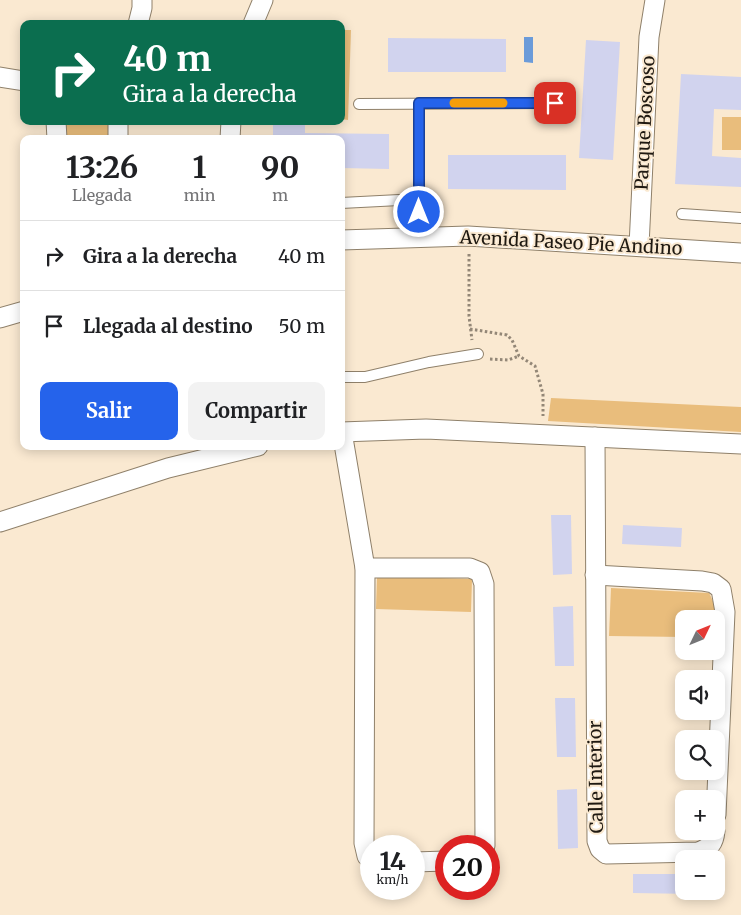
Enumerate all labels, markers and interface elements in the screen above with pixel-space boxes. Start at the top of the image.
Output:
text: 40 m [123,37,211,81]
icon: right [40,40,105,105]
street label: Parque Boscoso [629,55,660,191]
text: Gira a la derecha [123,80,297,108]
pin [534,82,576,124]
icon: arrive [541,89,569,117]
text: 13:26 [66,148,138,186]
text: 1 [193,148,207,186]
text: 90 [261,148,299,186]
text: Llegada [72,185,132,205]
text: min [184,185,215,205]
text: m [272,185,288,205]
position arrow [392,185,444,237]
street label: Avenida Paseo Pie Andino [458,225,683,260]
icon: right [40,242,68,270]
text: Gira a la derecha [83,244,237,268]
text: 40 m [278,244,325,268]
icon: arrive [40,312,68,340]
text: Llegada al destino [83,314,253,338]
text: 50 m [279,314,325,338]
button: Salir [40,382,178,440]
button: Compartir [188,382,325,440]
north arrow [675,610,725,660]
map controls [675,610,725,900]
button: sound [675,670,725,720]
street label: Calle Interior [583,720,608,834]
button: search [675,730,725,780]
button: + [675,790,725,840]
speed limit sign: 20 [435,835,500,900]
text: 14 [379,845,406,877]
button: − [675,850,725,900]
text: km/h [377,872,408,887]

